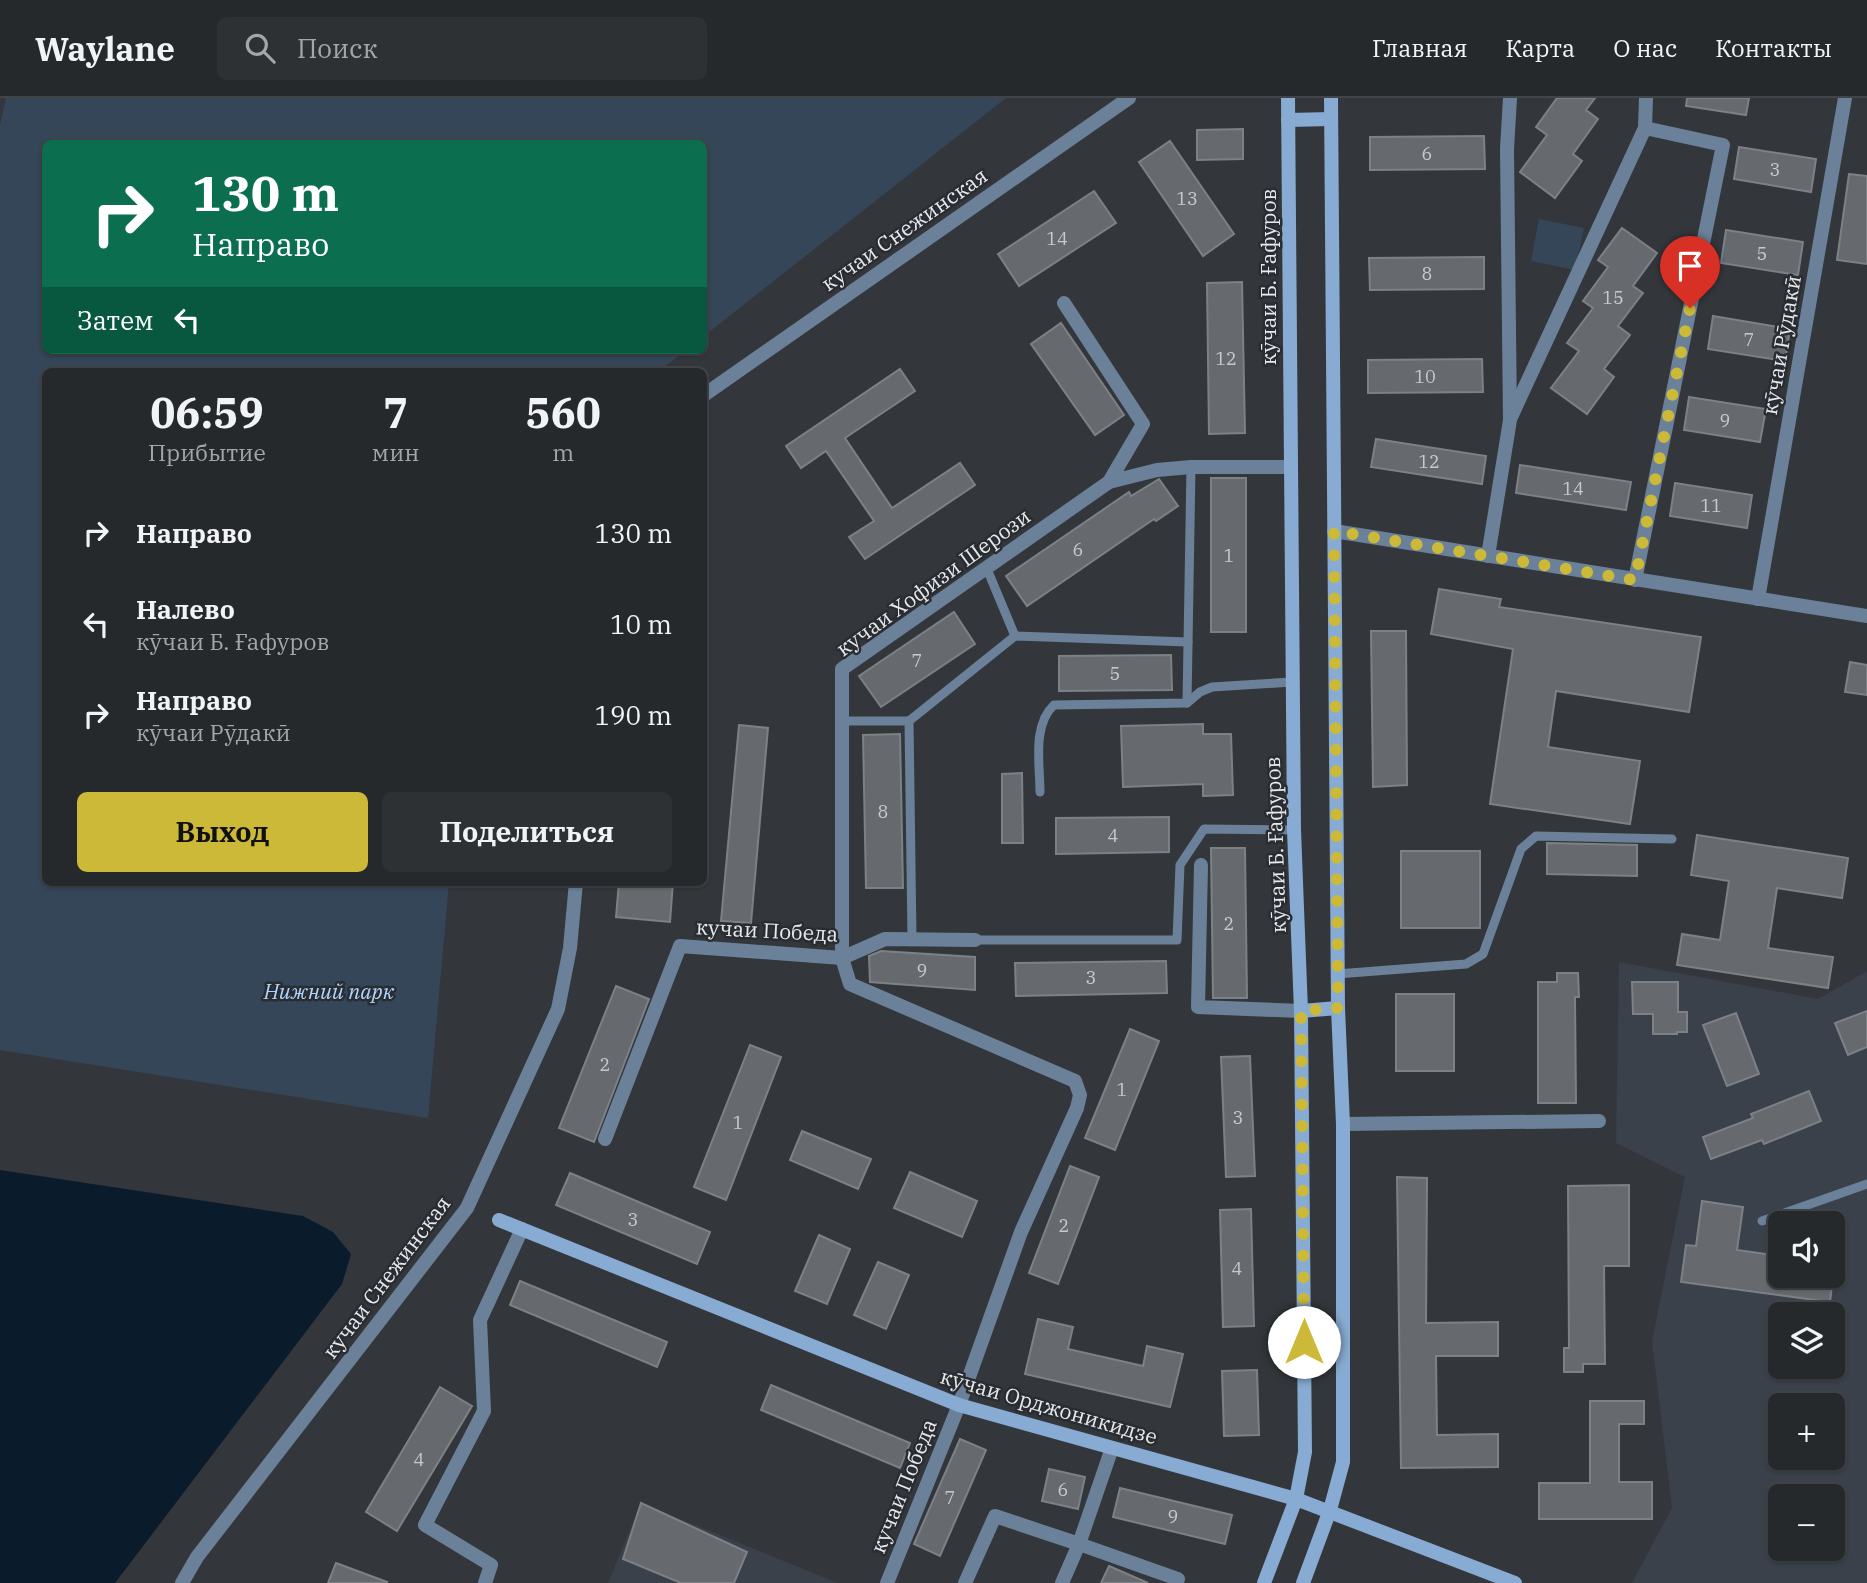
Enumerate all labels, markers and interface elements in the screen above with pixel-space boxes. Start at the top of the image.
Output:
search box [217,17,707,80]
text: Waylane [35,27,175,70]
icon: search [241,29,279,67]
text: Поиск [297,31,378,65]
text: Главная [1372,32,1468,64]
text: Карта [1506,32,1575,64]
text: О нас [1613,32,1677,64]
text: Контакты [1715,32,1832,64]
house number: 6 [1422,142,1432,165]
house number: 3 [1770,158,1780,181]
text: 130 m [192,161,339,224]
street label: кучаи Снежинская [815,161,993,297]
icon: right [77,168,168,259]
house number: 13 [1176,187,1198,210]
street label: кӯчаи Б. Ғафуров [1254,189,1282,365]
text: Направо [192,223,329,265]
house number: 14 [1046,227,1068,250]
pin [1660,236,1720,308]
house number: 5 [1757,242,1767,265]
icon: arrive [1671,247,1709,285]
house number: 8 [1422,262,1432,285]
street label: кӯчаи Рӯдакӣ [1755,273,1807,417]
house number: 15 [1602,286,1624,309]
icon: left [168,301,206,339]
text: Затем [77,303,154,337]
house number: 7 [1744,328,1754,351]
house number: 12 [1215,347,1237,370]
house number: 10 [1414,365,1436,388]
text: 06:59 [150,385,264,440]
text: 7 [383,385,408,440]
text: 560 [525,385,601,440]
house number: 9 [1720,409,1730,432]
text: Прибытие [148,437,266,467]
text: мин [372,437,420,467]
text: m [552,437,574,467]
house number: 12 [1418,450,1440,473]
house number: 14 [1562,477,1584,500]
house number: 11 [1700,494,1722,517]
street label: кучаи Хофизи Шерози [830,502,1036,662]
icon: right [77,514,115,552]
text: Направо [136,516,252,550]
text: 130 m [594,516,672,550]
house number: 6 [1073,538,1083,561]
house number: 1 [1224,544,1234,567]
text: Налево [136,592,235,626]
icon: left [77,605,115,643]
text: 10 m [610,607,672,641]
text: кӯчаи Б. Ғафуров [136,626,329,656]
house number: 7 [912,649,922,672]
house number: 5 [1110,662,1120,685]
text: Направо [136,683,252,717]
icon: right [77,696,115,734]
text: 190 m [594,698,672,732]
text: кӯчаи Рӯдакӣ [136,717,291,747]
street label: кӯчаи Б. Ғафуров [1258,756,1292,934]
button: Выход [77,792,368,872]
button: Поделиться [382,792,672,872]
house number: 8 [878,800,888,823]
house number: 4 [1108,824,1118,847]
street label: кучаи Победа [695,912,839,948]
house number: 2 [1224,912,1234,935]
house number: 9 [917,959,927,982]
house number: 3 [1086,966,1096,989]
park label: Нижний парк [263,977,395,1005]
house number: 2 [600,1053,610,1076]
house number: 1 [1117,1078,1127,1101]
house number: 3 [1233,1106,1243,1129]
house number: 1 [733,1111,743,1134]
street label: кучаи Снежинская [316,1190,456,1364]
house number: 3 [628,1208,638,1231]
map controls [1768,1211,1845,1561]
button: sound [1768,1211,1845,1288]
house number: 2 [1059,1214,1069,1237]
house number: 4 [1232,1257,1242,1280]
button: layers [1768,1302,1845,1379]
position arrow [1267,1305,1341,1379]
street label: кӯчаи Орджоникидзе [937,1362,1161,1450]
button: + [1768,1393,1845,1470]
street label: кучаи Победа [863,1415,943,1557]
house number: 4 [414,1448,424,1471]
house number: 6 [1058,1478,1068,1501]
button: − [1768,1484,1845,1561]
house number: 7 [945,1486,955,1509]
house number: 9 [1168,1505,1178,1528]

